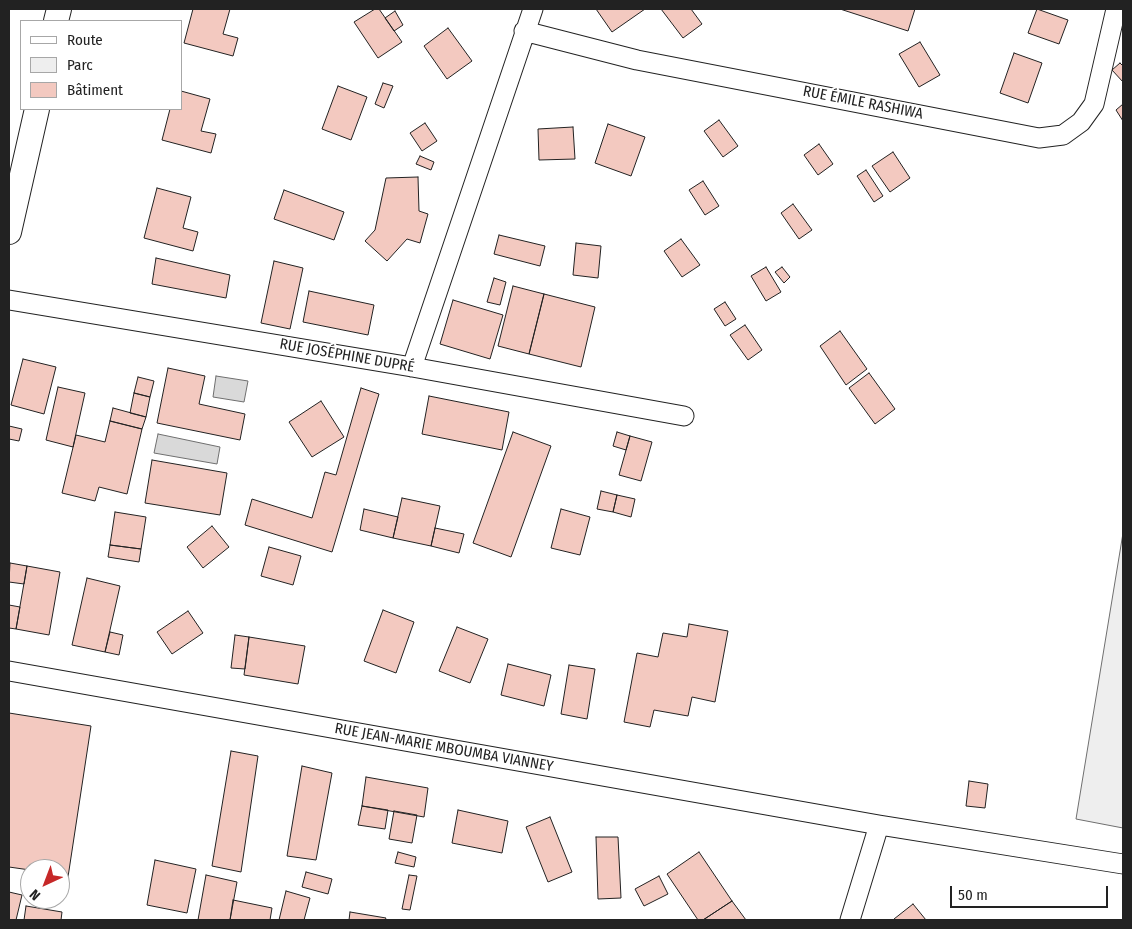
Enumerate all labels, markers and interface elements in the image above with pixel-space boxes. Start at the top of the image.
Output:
legend [20,20,182,110]
text: Route [67,31,103,49]
text: Parc [67,56,93,74]
text: Bâtiment [67,81,123,99]
street label: RUE ÉMILE RASHIWA [801,83,925,123]
street label: RUE JOSÉPHINE DUPRÉ [278,335,416,377]
street label: RUE JEAN-MARIE MBOUMBA VIANNEY [333,720,555,776]
north arrow [20,859,70,909]
scale bar [952,876,1110,908]
text: N [26,886,44,904]
text: 50 m [958,886,988,904]

